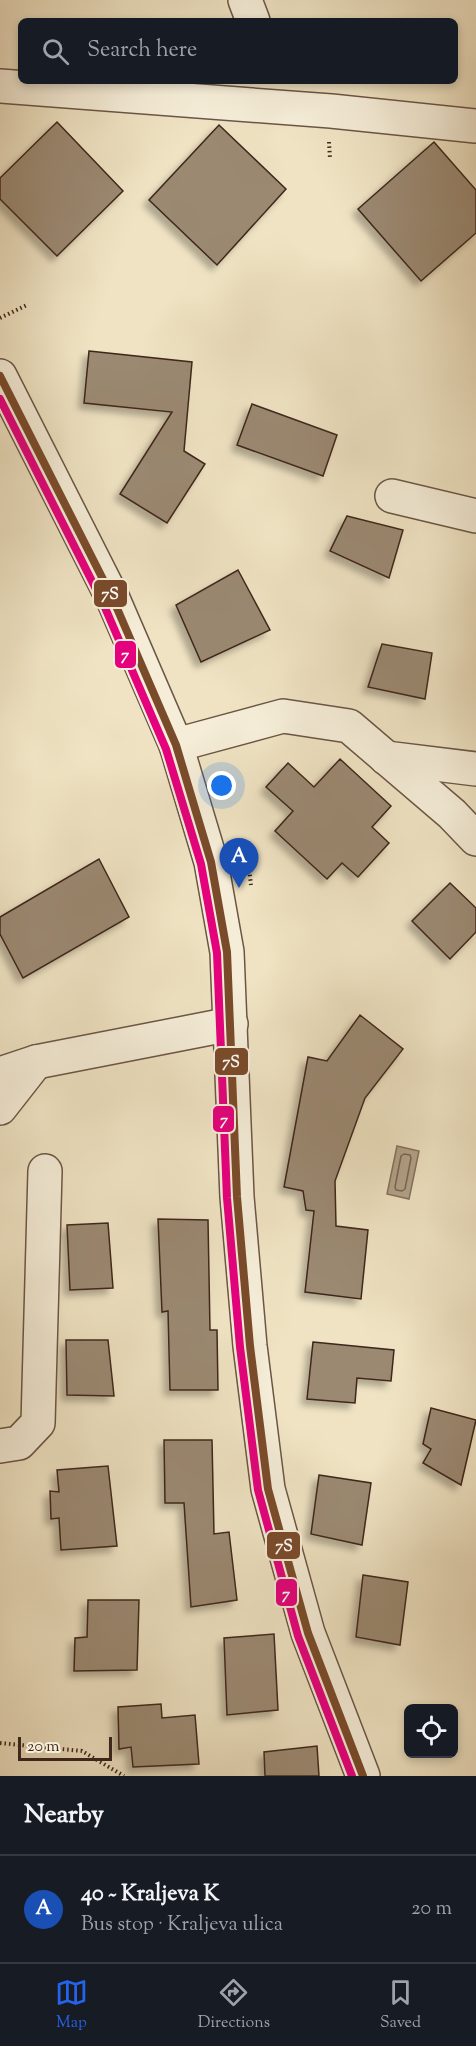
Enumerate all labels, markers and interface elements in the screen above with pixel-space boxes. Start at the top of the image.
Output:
search box [18,18,458,84]
icon: search [39,35,72,68]
text: Search here [87,35,197,67]
line badge: 7S [93,579,128,608]
text: 7S [101,584,119,607]
line badge: 7 [114,640,137,669]
text: 7 [121,645,130,668]
your location [207,771,236,800]
pin: A [220,838,258,888]
line badge: 7S [214,1047,249,1076]
text: 7S [222,1052,240,1075]
line badge: 7 [212,1105,235,1133]
text: 7 [220,1110,229,1133]
line badge: 7S [266,1531,301,1560]
text: 7S [275,1536,293,1559]
line badge: 7 [275,1578,298,1607]
text: 7 [282,1584,291,1607]
map controls [404,1704,458,1758]
button: locate [404,1704,458,1758]
scale bar [18,1734,112,1762]
text: 20 m [27,1736,60,1759]
text: Nearby [24,1797,104,1834]
text: 40 ~ Kraljeva K [81,1879,219,1911]
text: A [35,1895,52,1924]
text: 20 m [411,1895,452,1924]
text: Bus stop · Kraljeva ulica [81,1911,283,1940]
tab: Map [55,1976,88,2035]
tab: Directions [198,1976,270,2035]
tab: Saved [380,1976,421,2035]

